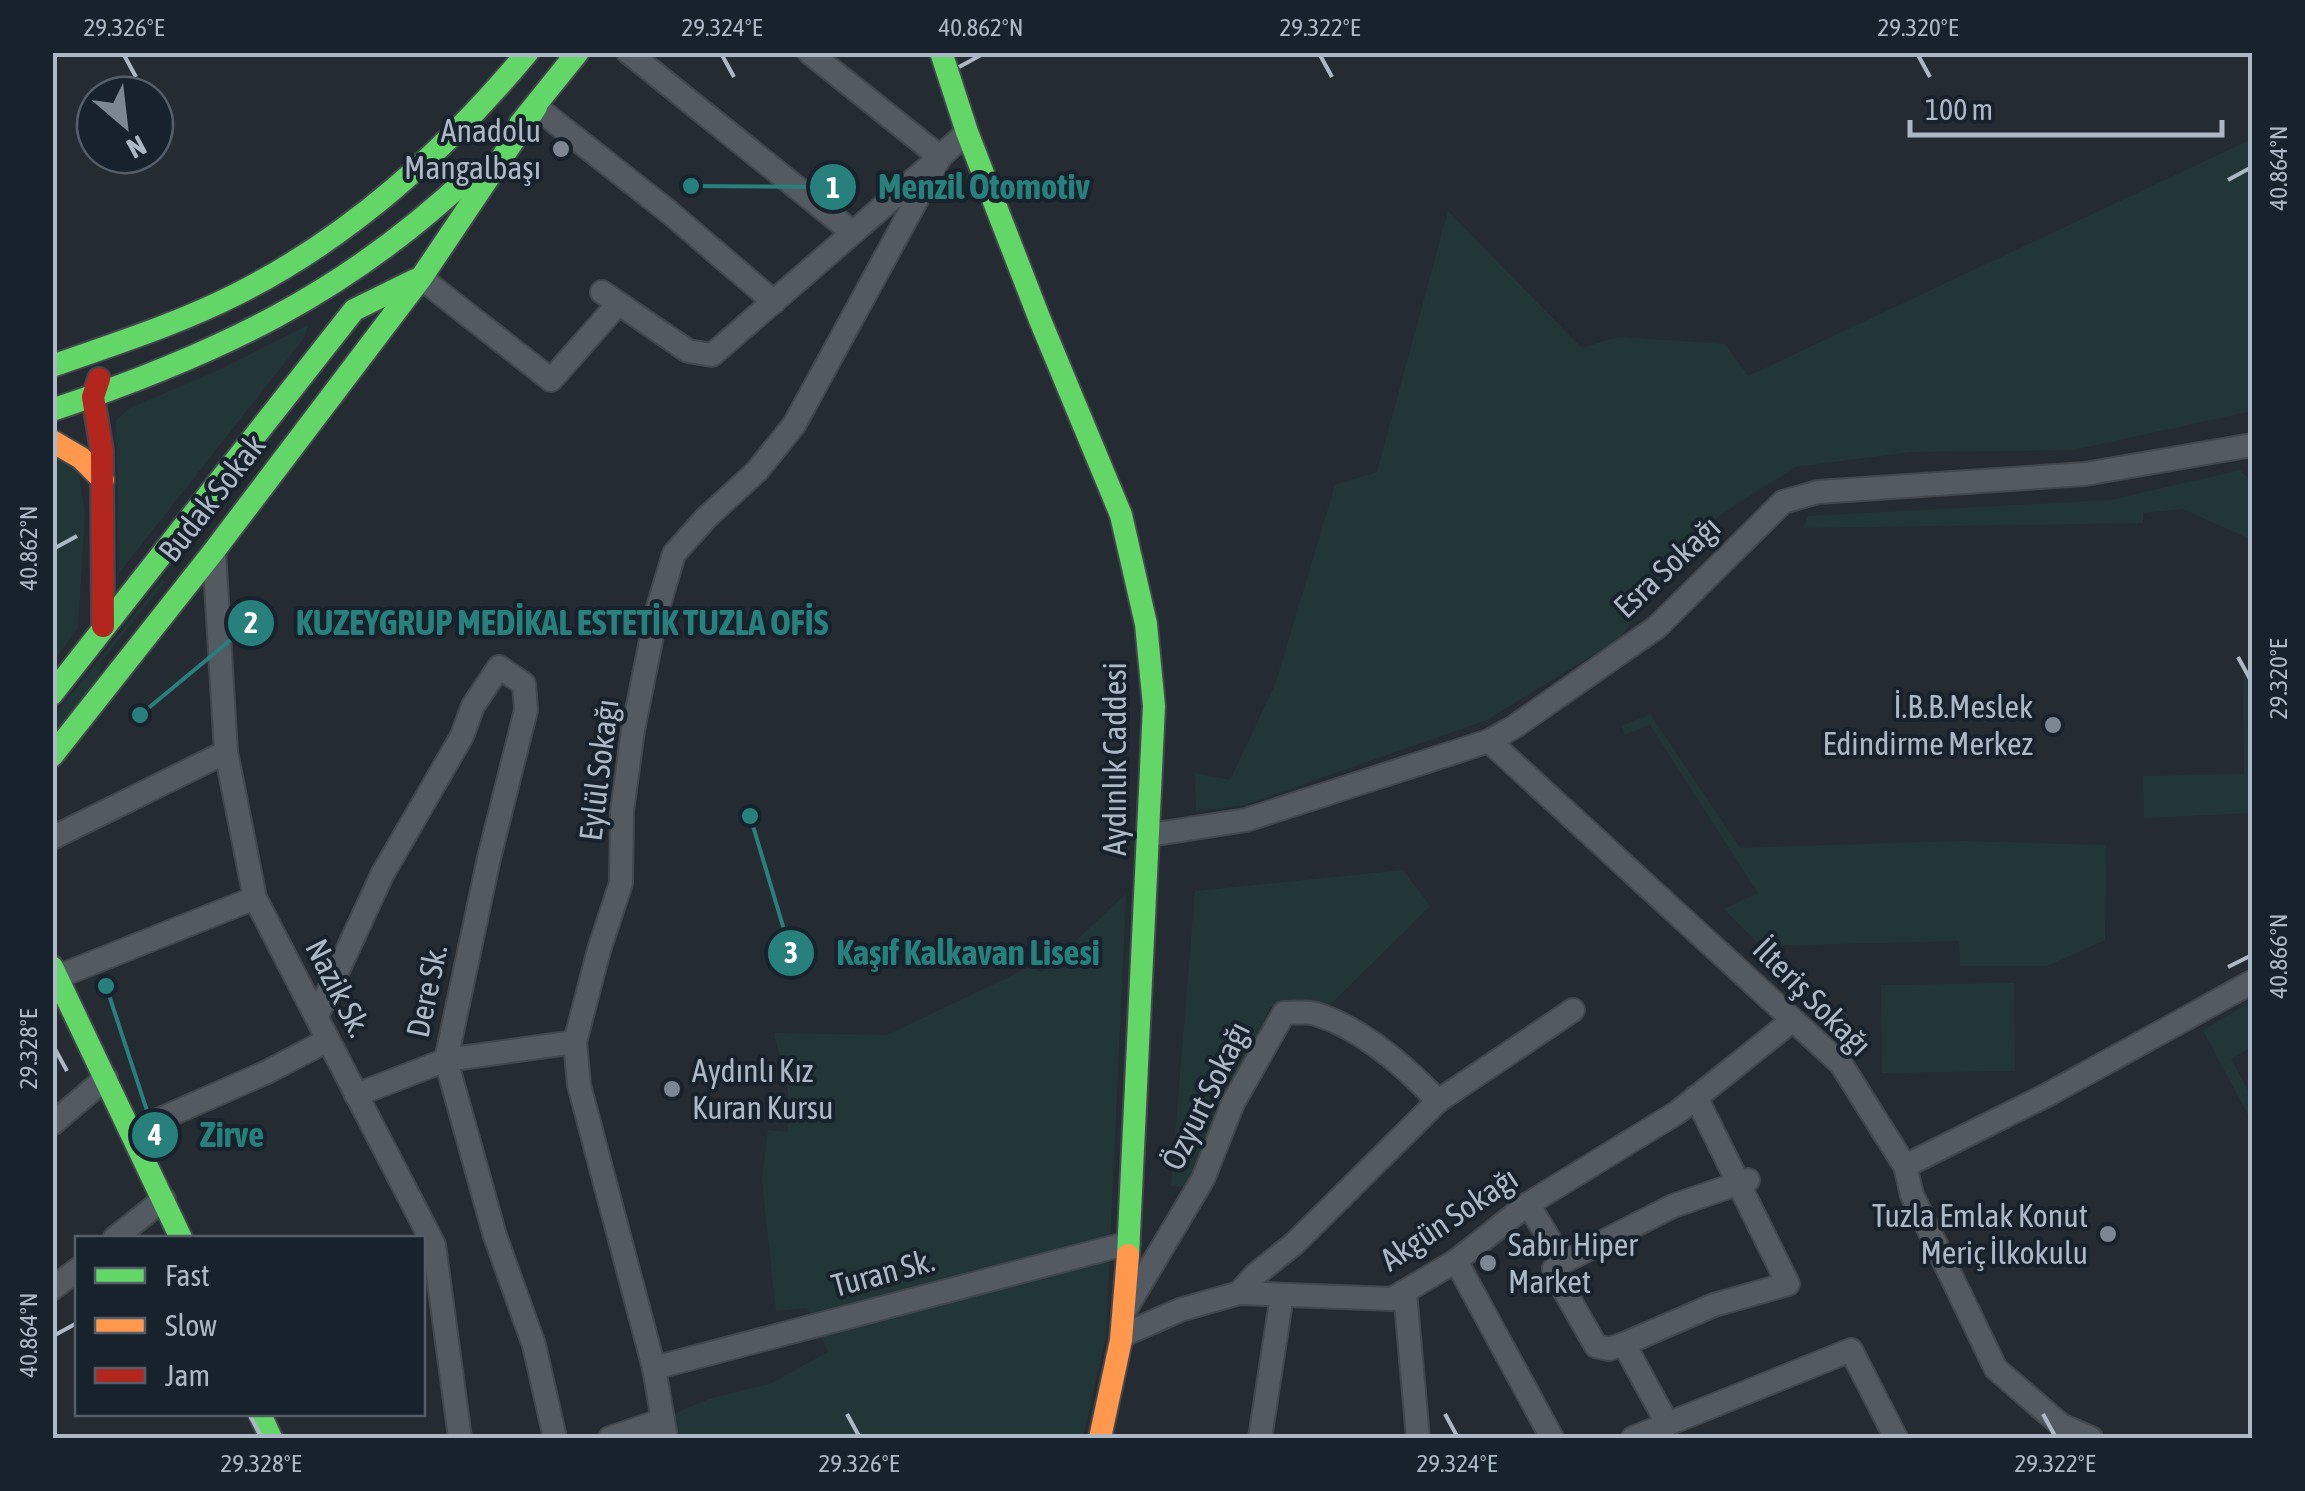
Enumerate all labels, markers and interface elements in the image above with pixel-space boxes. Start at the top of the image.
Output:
text: 29.326°E [84,13,165,41]
text: 29.324°E [682,13,763,41]
text: 40.862°N [939,13,1023,41]
text: 29.322°E [1280,13,1361,41]
text: 29.320°E [1878,13,1959,41]
north arrow [75,75,175,175]
scale bar [1910,75,2222,137]
text: 100 m [1925,92,1993,126]
place label: Anadolu Mangalbaşı [404,112,541,186]
text: 40.864°N [2264,126,2292,210]
text: N [122,129,152,165]
marker: Anadolu Mangalbaşı [550,138,572,160]
callout: Menzil Otomotiv [808,155,1110,220]
text: Menzil Otomotiv [878,166,1091,206]
text: 1 [826,170,840,204]
street label: Budak Sokak [151,427,273,568]
text: 40.862°N [14,506,42,590]
street label: Esra Sokağı [1606,508,1727,625]
callout: KUZEYGRUP MEDİKAL ESTETİK TUZLA OFİS [226,590,848,655]
text: KUZEYGRUP MEDİKAL ESTETİK TUZLA OFİS [296,602,829,642]
text: 2 [244,605,258,639]
text: 29.320°E [2264,638,2292,719]
street label: Aydınlık Caddesi [1096,662,1133,856]
place label: İ.B.B.Meslek Edindirme Merkez [1823,688,2033,762]
street label: Eylül Sokağı [571,697,626,843]
marker: İ.B.B.Meslek Edindirme Merkez [2042,714,2064,736]
text: 40.866°N [2264,914,2292,998]
callout: Kaşıf Kalkavan Lisesi [766,920,1120,985]
street label: İlteriş Sokağı [1746,930,1879,1063]
text: Kaşıf Kalkavan Lisesi [836,932,1100,972]
street label: Nazik Sk. [298,933,379,1043]
text: 3 [784,935,798,969]
street label: Dere Sk. [399,941,454,1041]
text: 29.328°E [14,1008,42,1089]
street label: Özyurt Sokağı [1154,1016,1257,1176]
place label: Aydınlı Kız Kuran Kursu [692,1052,833,1126]
marker: Aydınlı Kız Kuran Kursu [661,1078,683,1100]
callout: Zirve [130,1102,284,1167]
text: Zirve [200,1114,264,1154]
text: 4 [147,1117,162,1151]
street label: Akgün Sokağı [1373,1159,1524,1278]
place label: Tuzla Emlak Konut Meriç İlkokulu [1872,1197,2088,1271]
marker: Tuzla Emlak Konut Meriç İlkokulu [2097,1223,2119,1245]
place label: Sabır Hiper Market [1508,1226,1638,1300]
legend [75,1236,425,1416]
street label: Turan Sk. [828,1241,938,1304]
marker: Sabır Hiper Market [1477,1252,1499,1274]
text: Fast [165,1258,210,1292]
text: 40.864°N [14,1293,42,1377]
text: Slow [165,1308,217,1342]
text: Jam [165,1358,210,1392]
text: 29.328°E [221,1449,302,1477]
text: 29.326°E [819,1449,900,1477]
text: 29.324°E [1417,1449,1498,1477]
text: 29.322°E [2015,1449,2096,1477]

